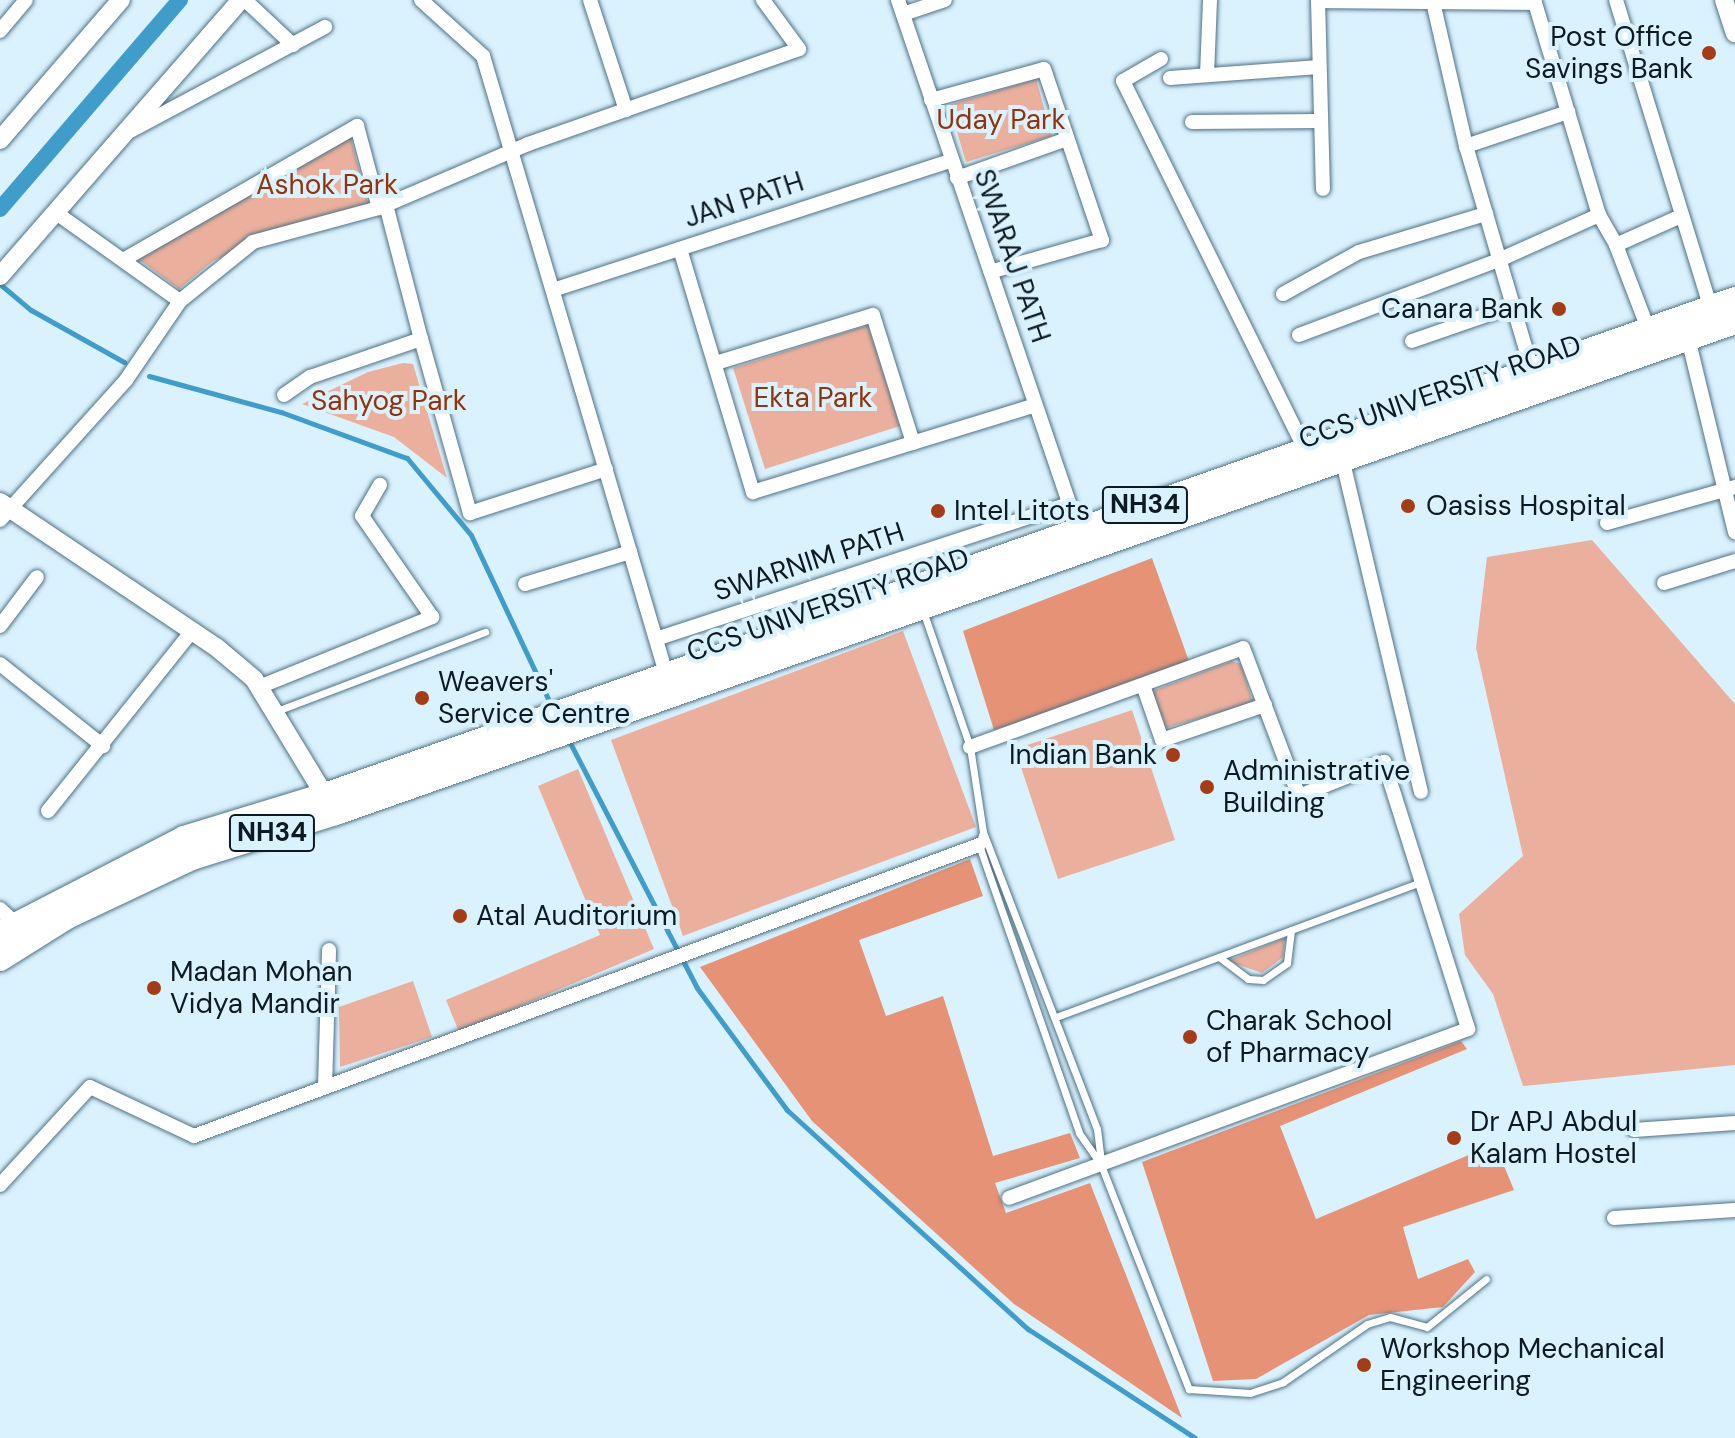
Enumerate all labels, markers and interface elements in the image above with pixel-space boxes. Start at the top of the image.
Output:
place label: Post Office Savings Bank [1525,20,1693,86]
marker: Post Office Savings Bank [1700,44,1718,62]
park label: Uday Park [936,103,1066,137]
street label: JAN PATH [680,165,808,235]
street label: SWARAJ PATH [967,165,1057,347]
park label: Ashok Park [256,168,398,202]
place label: Canara Bank [1381,292,1543,326]
marker: Canara Bank [1550,300,1568,318]
street label: CCS UNIVERSITY ROAD [1294,328,1586,456]
park label: Ekta Park [754,381,872,415]
park label: Sahyog Park [311,384,467,418]
road number: NH34 [1101,483,1189,527]
place label: Oasiss Hospital [1426,489,1626,523]
place label: Intel Litots [954,494,1090,528]
marker: Oasiss Hospital [1397,495,1419,517]
marker: Intel Litots [929,502,947,520]
street label: SWARNIM PATH [710,515,908,609]
street label: CCS UNIVERSITY ROAD [682,541,974,669]
place label: Weavers' Service Centre [438,665,630,731]
marker: Weavers' Service Centre [413,689,431,707]
place label: Indian Bank [1009,738,1157,772]
marker: Indian Bank [1164,746,1182,764]
place label: Administrative Building [1223,754,1410,820]
marker: Administrative Building [1198,778,1216,796]
road number: NH34 [228,811,316,855]
place label: Atal Auditorium [476,899,677,933]
marker: Atal Auditorium [451,907,469,925]
place label: Madan Mohan Vidya Mandir [170,955,353,1021]
marker: Madan Mohan Vidya Mandir [145,979,163,997]
place label: Charak School of Pharmacy [1206,1004,1392,1070]
marker: Charak School of Pharmacy [1181,1028,1199,1046]
place label: Dr APJ Abdul Kalam Hostel [1470,1105,1637,1171]
marker: Dr APJ Abdul Kalam Hostel [1445,1129,1463,1147]
place label: Workshop Mechanical Engineering [1380,1332,1665,1398]
marker: Workshop Mechanical Engineering [1355,1356,1373,1374]

